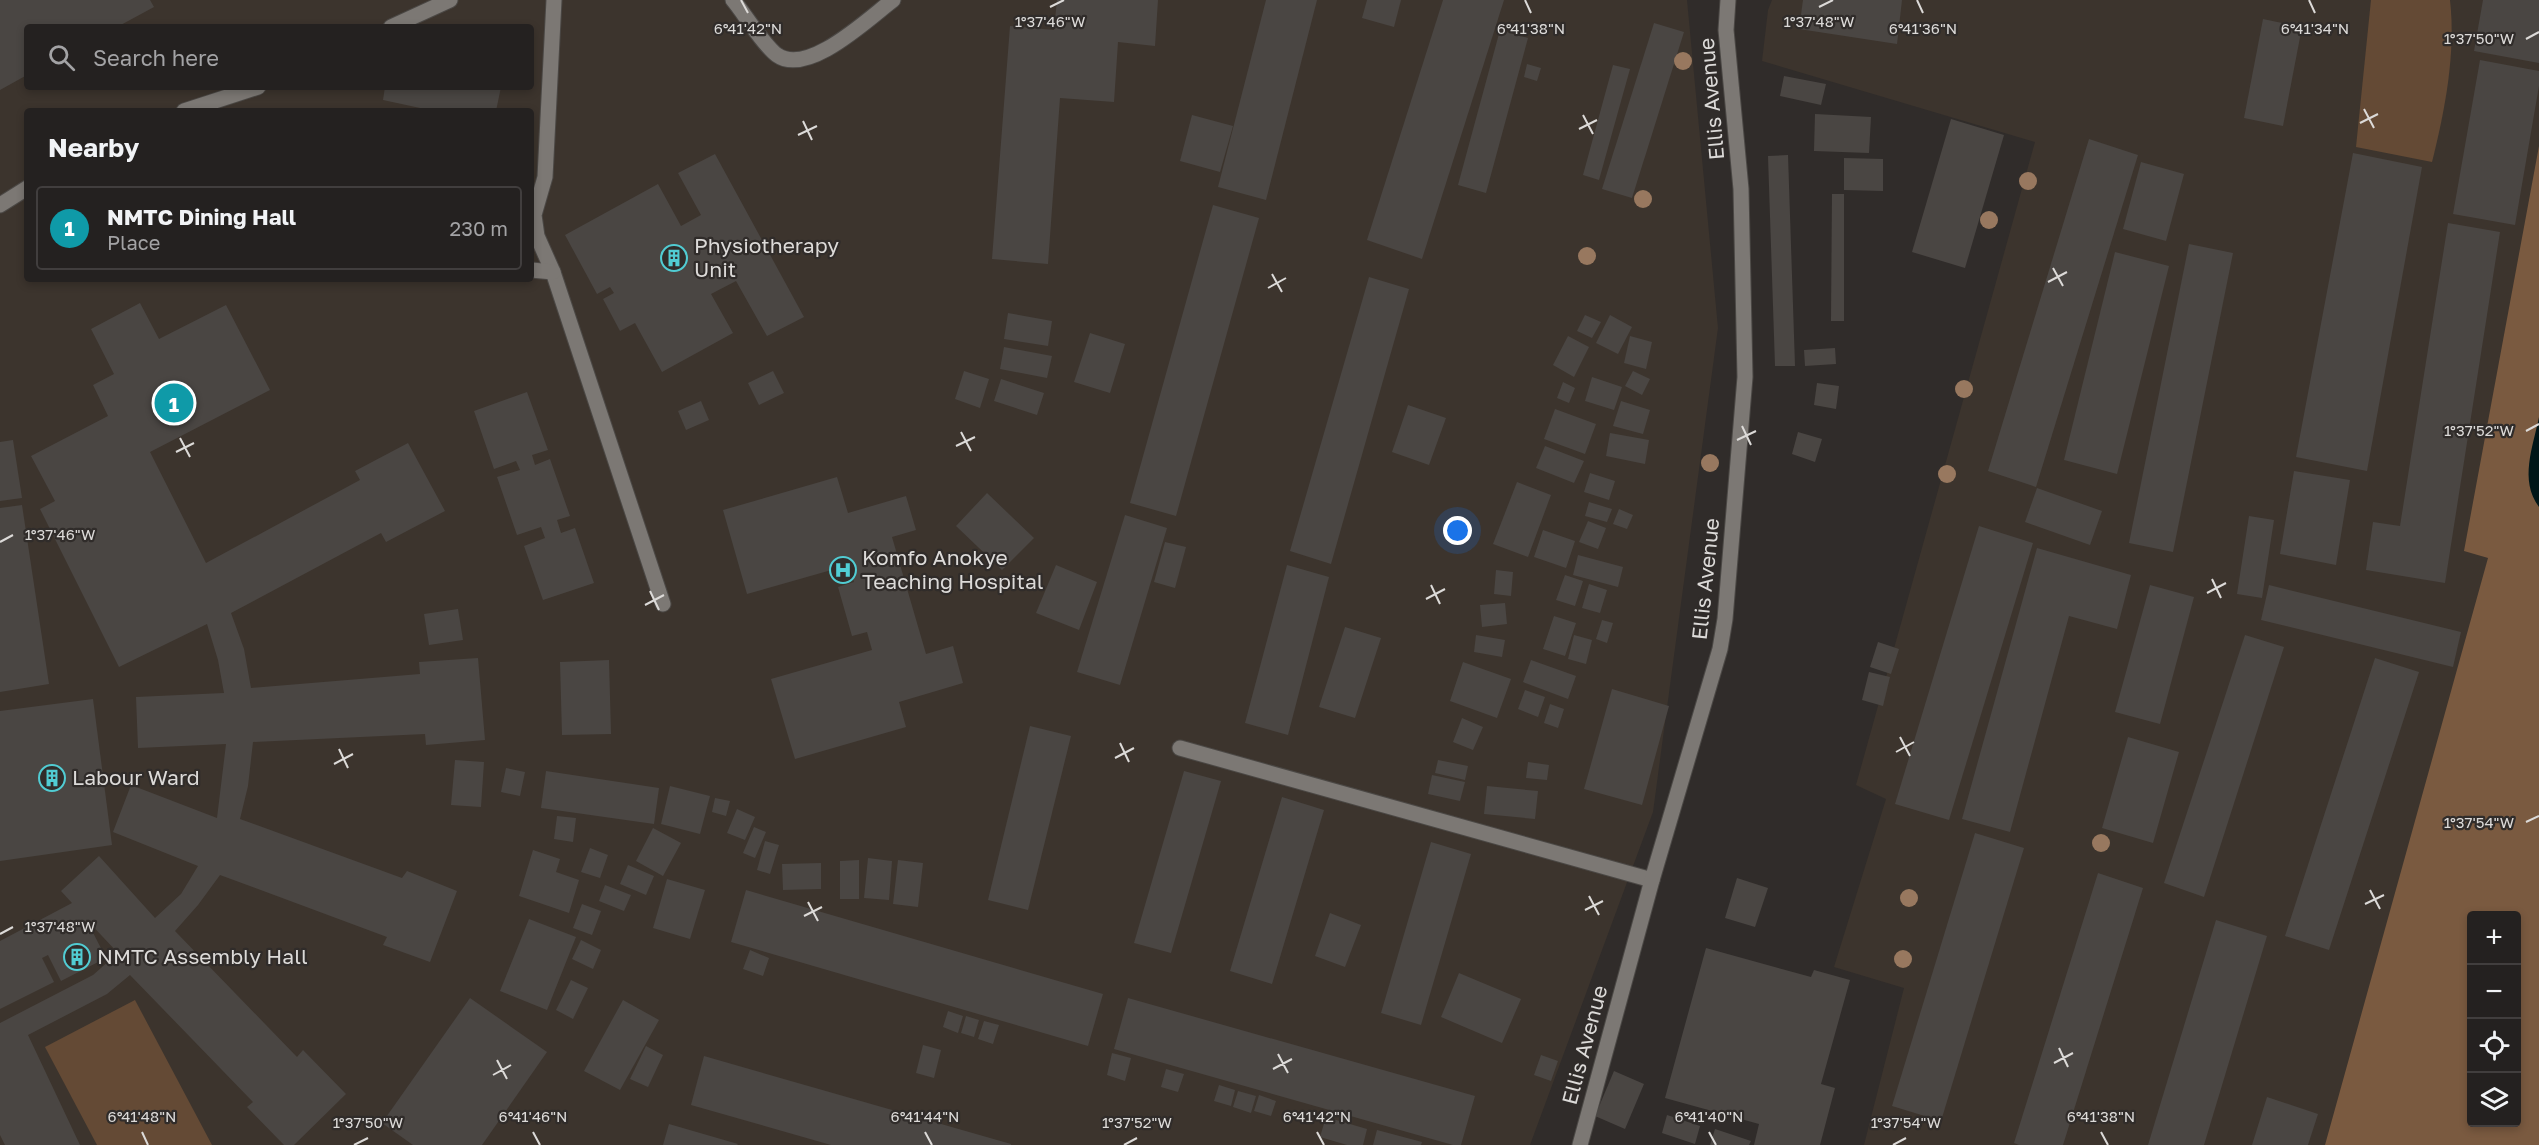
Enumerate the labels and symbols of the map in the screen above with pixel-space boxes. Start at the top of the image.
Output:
text: 1°37'46"W [1015,12,1085,30]
text: 1°37'48"W [1784,12,1854,30]
text: 6°41'42"N [714,19,782,37]
text: 6°41'38"N [1497,19,1565,37]
text: 6°41'36"N [1889,19,1957,37]
text: 6°41'34"N [2281,19,2349,37]
text: 1°37'50"W [2444,29,2514,47]
street label: Ellis Avenue [1693,37,1729,161]
place label: Physiotherapy Unit [694,232,839,282]
building icon: Physiotherapy Unit [659,243,689,273]
pin: 1 [154,380,194,426]
text: 1°37'52"W [2444,421,2514,439]
your location [1443,516,1472,545]
street label: Ellis Avenue [1686,517,1724,641]
text: 1°37'46"W [25,525,95,543]
place label: Komfo Anokye Teaching Hospital [862,544,1043,594]
hospital icon: Komfo Anokye Teaching Hospital [828,555,858,585]
building icon: Labour Ward [37,763,67,793]
place label: Labour Ward [72,764,200,790]
text: 1°37'54"W [2444,813,2514,831]
text: 1°37'48"W [25,917,95,935]
building icon: NMTC Assembly Hall [62,942,92,972]
place label: NMTC Assembly Hall [97,943,308,969]
street label: Ellis Avenue [1556,982,1612,1107]
text: 6°41'48"N [108,1107,176,1125]
text: 6°41'46"N [499,1107,567,1125]
text: 6°41'44"N [891,1107,959,1125]
text: 6°41'42"N [1283,1107,1351,1125]
text: 6°41'40"N [1674,1107,1744,1125]
text: 6°41'38"N [2067,1107,2135,1125]
text: 1°37'50"W [333,1113,403,1131]
text: 1°37'52"W [1102,1113,1172,1131]
text: 1°37'54"W [1871,1113,1941,1131]

